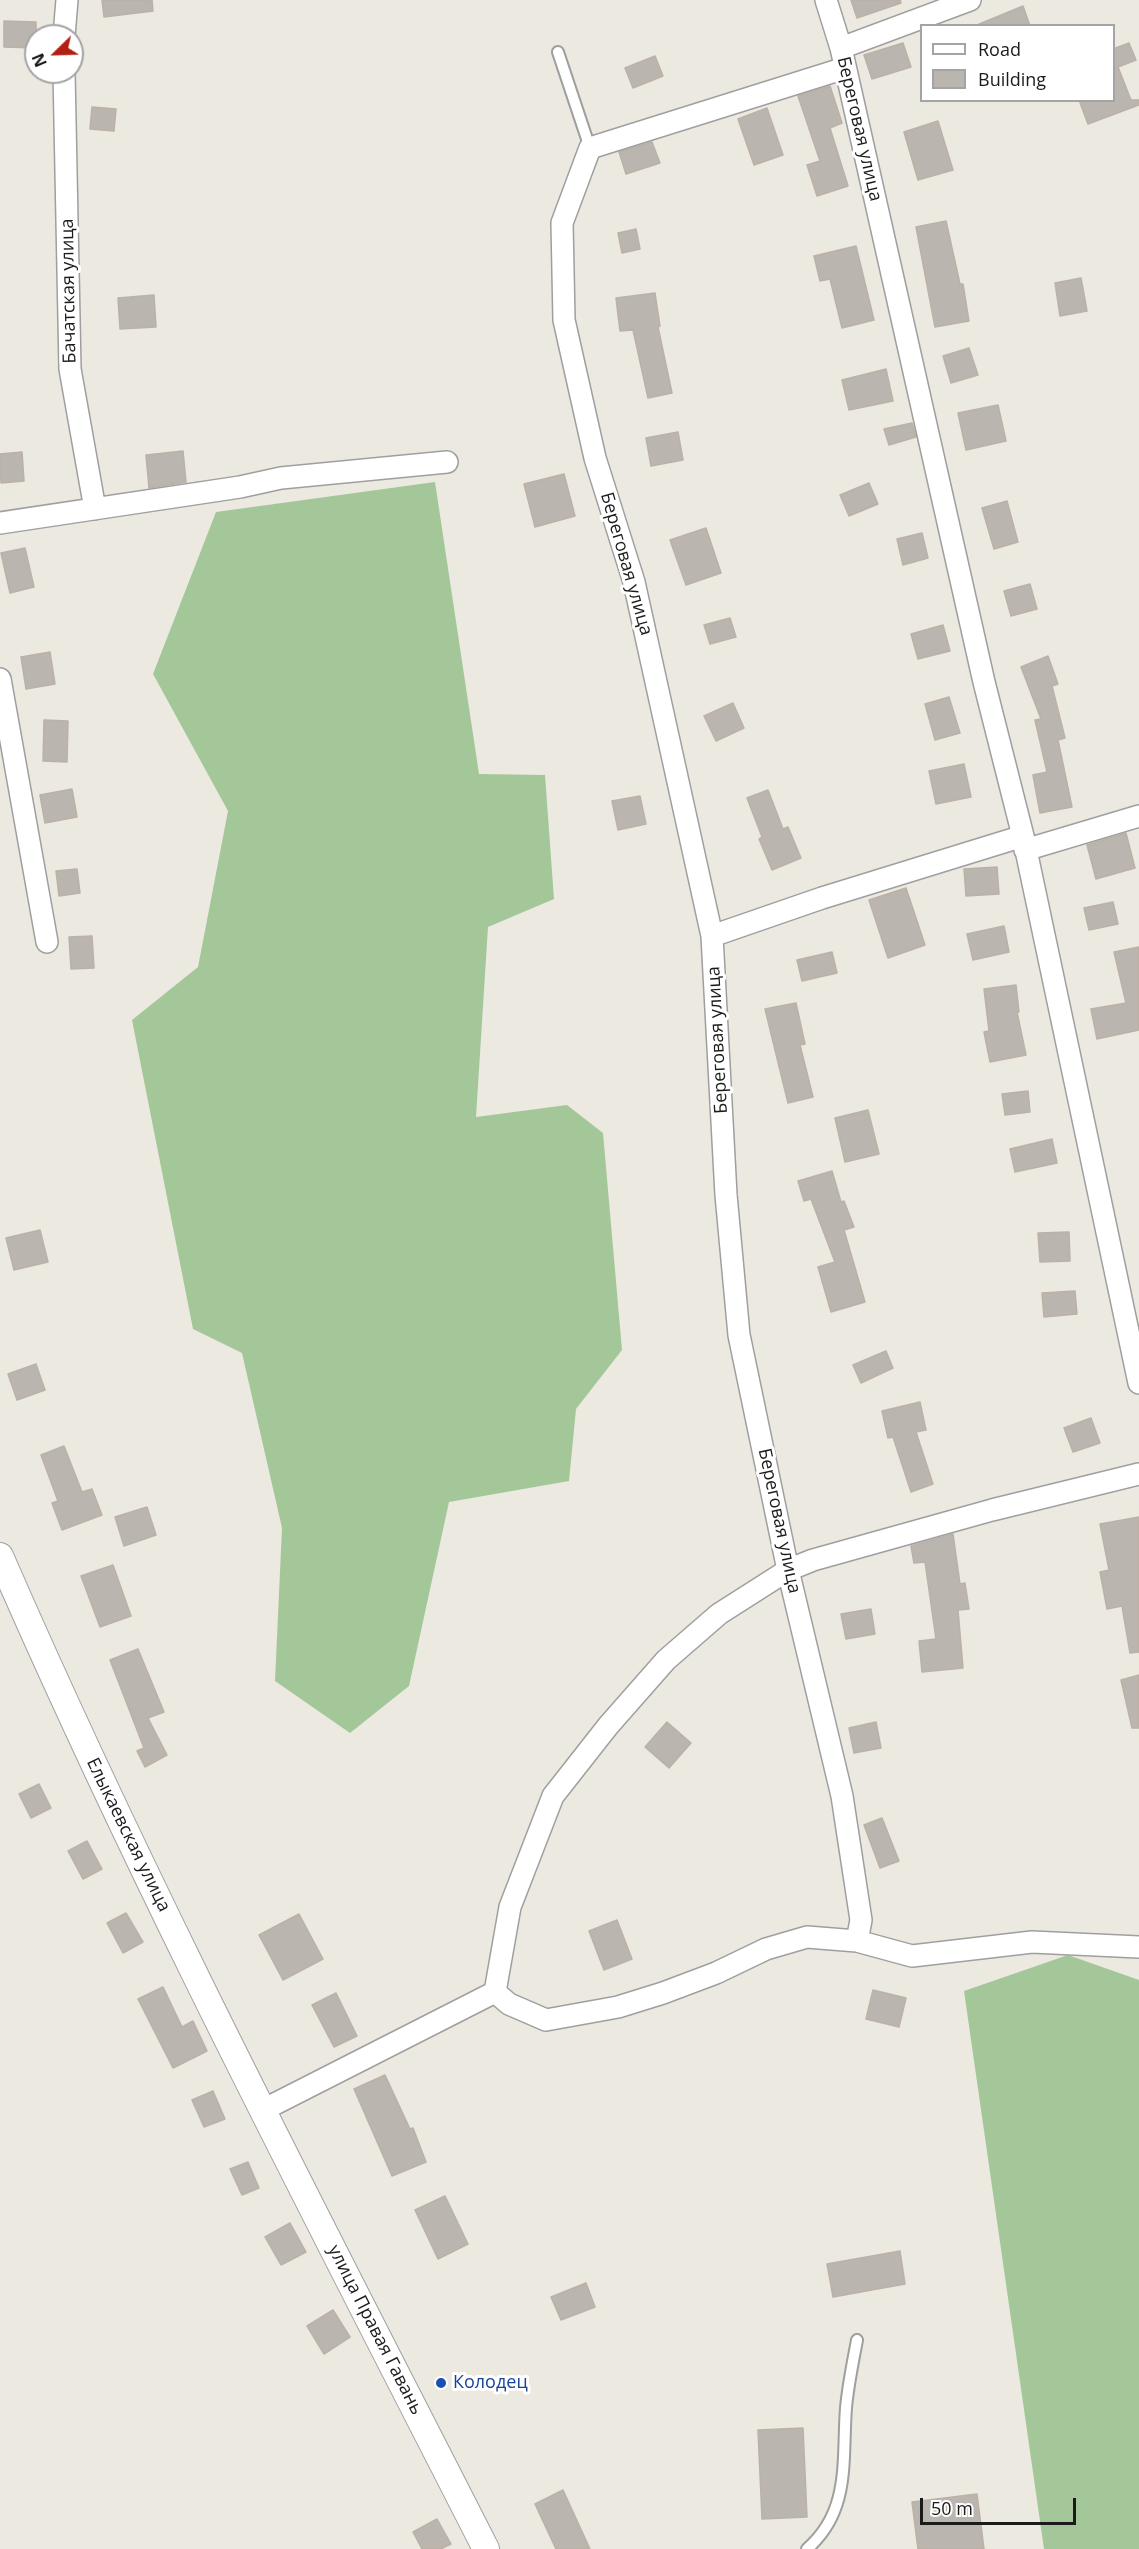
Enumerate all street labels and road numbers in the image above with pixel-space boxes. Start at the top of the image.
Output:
street label: Береговая улица [832,55,886,203]
street label: Бачатская улица [57,218,81,364]
street label: Береговая улица [595,490,657,638]
street label: Береговая улица [703,966,733,1114]
street label: Береговая улица [753,1446,805,1596]
street label: Елыкаевская улица [81,1755,175,1915]
street label: улица Правая Гавань [323,2242,427,2418]

